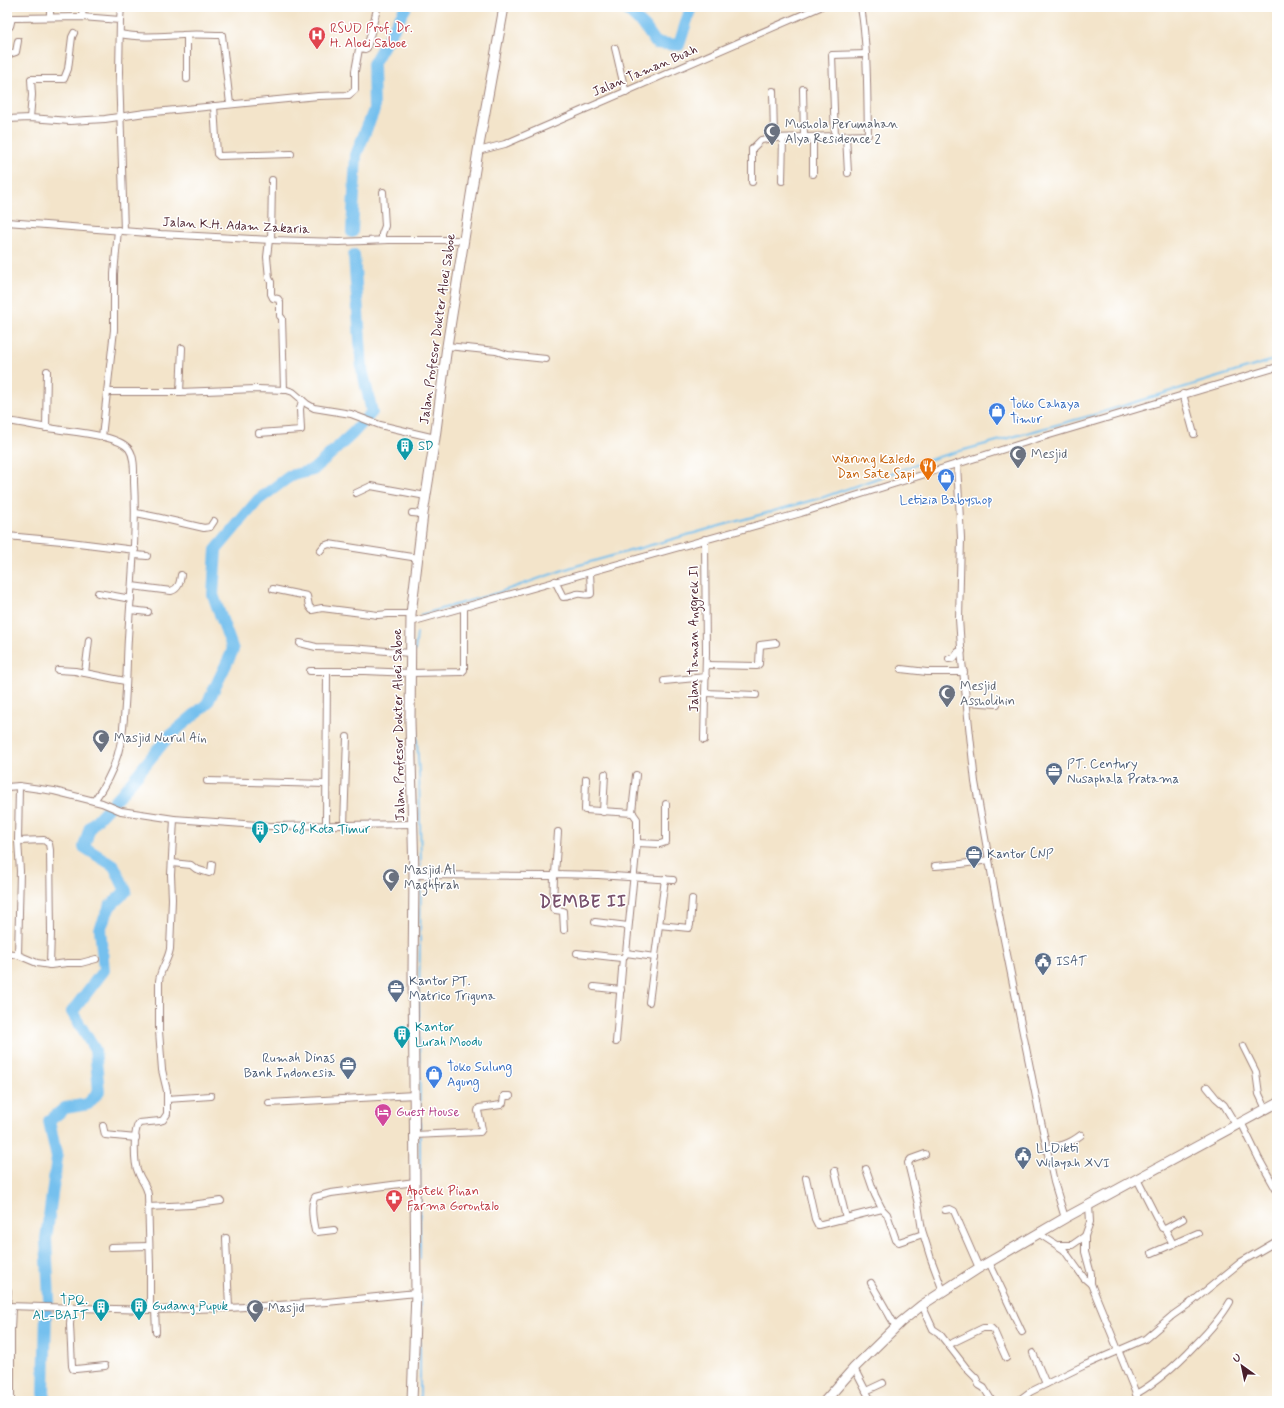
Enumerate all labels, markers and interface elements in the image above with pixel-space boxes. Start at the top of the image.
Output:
place label: RSUD Prof. Dr. H. Aloei Saboe [330,20,413,52]
hospital icon: RSUD Prof. Dr. H. Aloei Saboe [307,25,327,50]
street label: Jalan Taman Buah [590,41,700,101]
place label: Mushola Perumahan Alya Residence 2 [785,116,898,148]
mosque icon: Mushola Perumahan Alya Residence 2 [762,121,782,146]
street label: Jalan K.H. Adam Zakaria [162,214,310,238]
street label: Jalan Profesor Dokter Aloei Saboe [416,232,460,426]
place label: Toko Cahaya Timur [1010,396,1080,428]
shop icon: Toko Cahaya Timur [987,401,1007,426]
building icon: SD [395,436,415,461]
place label: SD [418,438,434,455]
mosque icon: Mesjid [1008,444,1028,469]
place label: Mesjid [1031,446,1067,463]
place label: Warung Kaledo Dan Sate Sapi [832,451,915,483]
restaurant icon: Warung Kaledo Dan Sate Sapi [918,456,938,481]
shop icon: Letizia Babyshop [936,467,956,492]
place label: Letizia Babyshop [900,492,992,509]
street label: Jalan Taman Anggrek II [686,566,705,712]
street label: Jalan Profesor Dokter Aloei Saboe [389,629,409,821]
place label: Mesjid Assholihin [960,678,1015,710]
mosque icon: Mesjid Assholihin [937,683,957,708]
mosque icon: Masjid Nurul Ain [91,728,111,753]
place label: Masjid Nurul Ain [114,730,207,747]
place label: PT. Century Nusaphala Pratama [1067,756,1180,788]
office icon: PT. Century Nusaphala Pratama [1044,761,1064,786]
building icon: SD 68 Kota Timur [250,819,270,844]
place label: SD 68 Kota Timur [273,821,371,838]
office icon: Kantor CNP [964,844,984,869]
place label: Kantor CNP [987,846,1054,863]
place label: Masjid Al Maghfirah [404,862,460,896]
mosque icon: Masjid Al Maghfirah [381,867,401,892]
district label: DEMBE II [539,891,627,913]
public building icon: ISAT [1033,951,1053,976]
place label: ISAT [1056,953,1088,970]
place label: Kantor PT. Matrico Triguna [409,973,496,1005]
office icon: Kantor PT. Matrico Triguna [386,978,406,1003]
place label: Kantor Lurah Moodu [415,1019,483,1051]
building icon: Kantor Lurah Moodu [392,1024,412,1049]
place label: Rumah Dinas Bank Indonesia [244,1050,335,1082]
office icon: Rumah Dinas Bank Indonesia [338,1055,358,1080]
place label: Toko Sulung Agung [447,1059,512,1092]
shop icon: Toko Sulung Agung [424,1064,444,1089]
hotel icon: Guest House [373,1102,393,1127]
place label: Guest House [396,1104,460,1121]
place label: LLDikti Wilayah XVI [1036,1140,1110,1172]
public building icon: LLDikti Wilayah XVI [1013,1145,1033,1170]
place label: Apotek Pinan Farma Gorontalo [407,1183,499,1215]
pharmacy icon: Apotek Pinan Farma Gorontalo [384,1188,404,1213]
place label: TPQ. AL-BAIT [33,1292,89,1324]
building icon: Gudang Pupuk [129,1296,149,1321]
building icon: TPQ. AL-BAIT [91,1297,111,1322]
place label: Gudang Pupuk [152,1298,229,1315]
mosque icon: Masjid [245,1298,265,1323]
place label: Masjid [268,1300,305,1317]
north arrow [1222,1346,1262,1386]
text: U [1230,1351,1244,1366]

